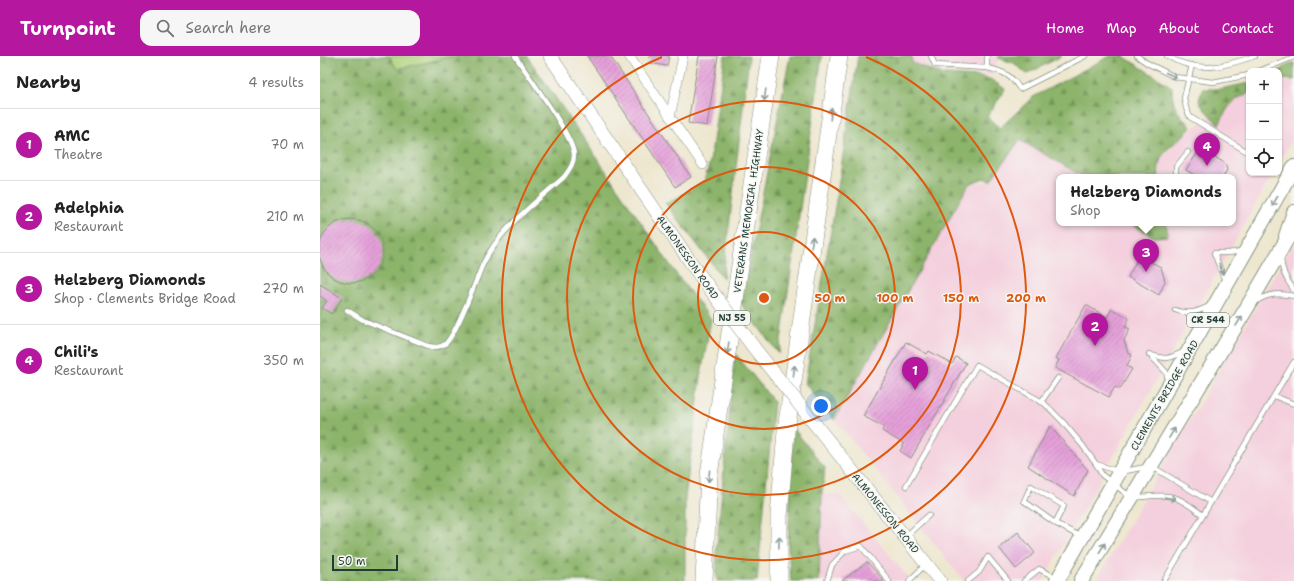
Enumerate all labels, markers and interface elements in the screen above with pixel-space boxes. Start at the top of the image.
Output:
search box [140,10,420,46]
text: Turnpoint [20,16,116,41]
icon: search [154,17,176,39]
text: Search here [186,18,271,38]
text: Home [1046,19,1085,37]
text: Map [1107,19,1137,37]
text: About [1159,19,1200,37]
text: Contact [1222,19,1274,37]
map controls [1246,68,1282,176]
button: + [1246,68,1282,104]
text: Nearby [16,71,81,93]
one-way arrow [1165,72,1177,79]
text: 4 results [248,74,304,91]
one-way arrow [761,88,769,101]
button: − [1246,104,1282,140]
one-way arrow [827,107,835,120]
text: AMC [54,126,90,146]
street label: VETERANS MEMORIAL HIGHWAY [731,128,766,294]
pin: 4 [1194,133,1220,166]
text: 1 [26,136,32,153]
text: 70 m [270,136,304,153]
button: locate [1246,140,1282,176]
text: Theatre [54,146,103,163]
popup [1056,174,1236,226]
text: Helzberg Diamonds [1070,182,1222,202]
one-way arrow [1270,195,1278,207]
text: Adelphia [54,198,124,218]
text: Shop [1070,202,1100,219]
text: 2 [24,208,34,225]
text: 210 m [266,208,304,225]
street label: ALMONESSON ROAD [654,213,722,302]
text: Restaurant [54,218,124,235]
one-way arrow [808,236,816,249]
pin: 3 [1133,239,1159,272]
one-way arrow [1218,263,1226,275]
text: Helzberg Diamonds [54,270,206,290]
text: 3 [24,280,34,297]
text: 270 m [262,280,304,297]
text: Shop · Clements Bridge Road [54,290,236,307]
text: 50 m [815,290,846,306]
text: 100 m [877,290,914,306]
text: 150 m [943,290,979,306]
text: 200 m [1006,290,1046,306]
centre of rings [757,291,771,305]
road number: NJ 55 [714,311,750,325]
pin: 2 [1082,313,1108,346]
road number: CR 544 [1187,313,1229,327]
one-way arrow [1235,316,1243,327]
street label: CLEMENTS BRIDGE ROAD [1128,338,1202,453]
one-way arrow [724,341,732,354]
text: Chili's [54,342,98,362]
text: 4 [24,352,34,369]
text: 350 m [263,352,304,369]
pin: 1 [902,357,928,390]
text: Restaurant [54,362,124,379]
one-way arrow [790,365,798,378]
your location [811,396,831,416]
one-way arrow [1168,427,1176,439]
one-way arrow [705,470,713,483]
street label: ALMONESSON ROAD [849,471,922,556]
one-way arrow [1163,494,1176,502]
one-way arrow [775,536,783,549]
one-way arrow [1098,542,1106,554]
scale bar [332,553,398,572]
text: 50 m [338,554,366,569]

